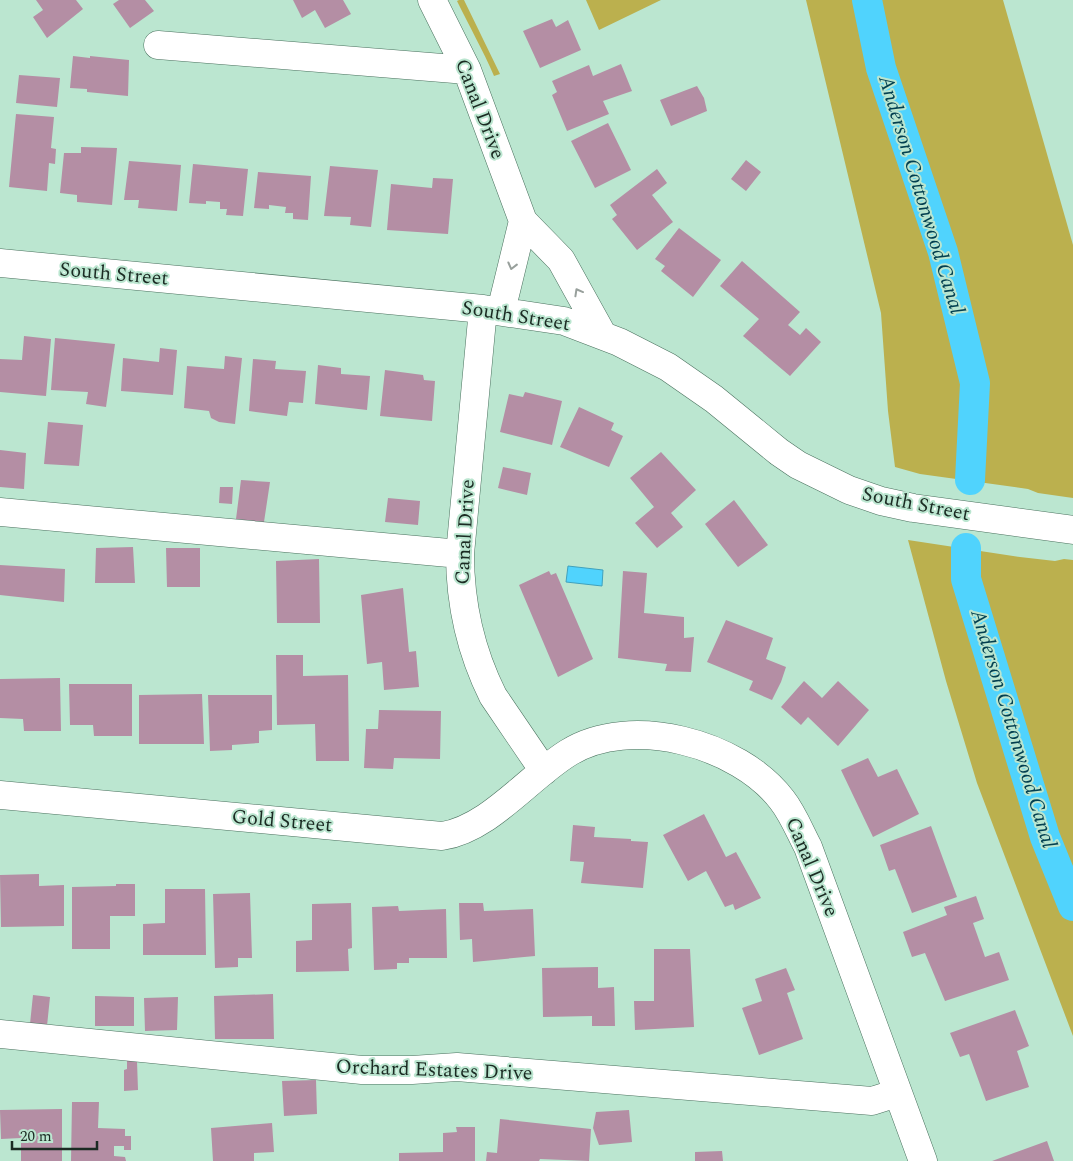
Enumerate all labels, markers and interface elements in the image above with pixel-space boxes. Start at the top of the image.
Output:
street label: Canal Drive [447,54,513,164]
water label: Anderson Cottonwood Canal [869,71,973,319]
street label: South Street [58,254,170,294]
one-way arrow [507,262,518,271]
one-way arrow [575,288,585,297]
street label: South Street [460,293,572,339]
street label: Canal Drive [447,479,483,585]
street label: South Street [860,479,972,529]
water label: Anderson Cottonwood Canal [961,605,1065,853]
street label: Gold Street [231,802,333,840]
street label: Canal Drive [778,813,846,921]
street label: Orchard Estates Drive [335,1052,533,1088]
scale bar [12,1118,98,1150]
text: 20 m [20,1125,52,1148]

